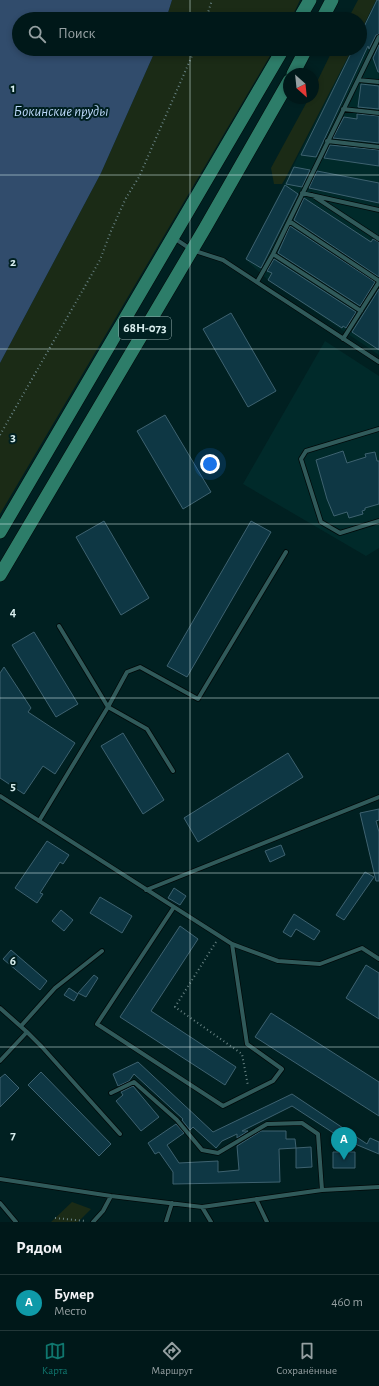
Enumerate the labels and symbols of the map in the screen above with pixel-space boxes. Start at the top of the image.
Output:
north arrow [283,68,319,104]
text: 1 [11,82,15,95]
water label: Бокинские пруды [14,104,108,119]
text: 2 [10,256,16,269]
road number: 68Н-073 [119,317,171,339]
text: 3 [10,431,16,444]
your location [200,454,220,474]
text: 4 [10,606,17,619]
text: 5 [10,780,16,793]
text: 6 [10,955,16,968]
pin: A [331,1127,357,1160]
text: 7 [10,1129,16,1142]

